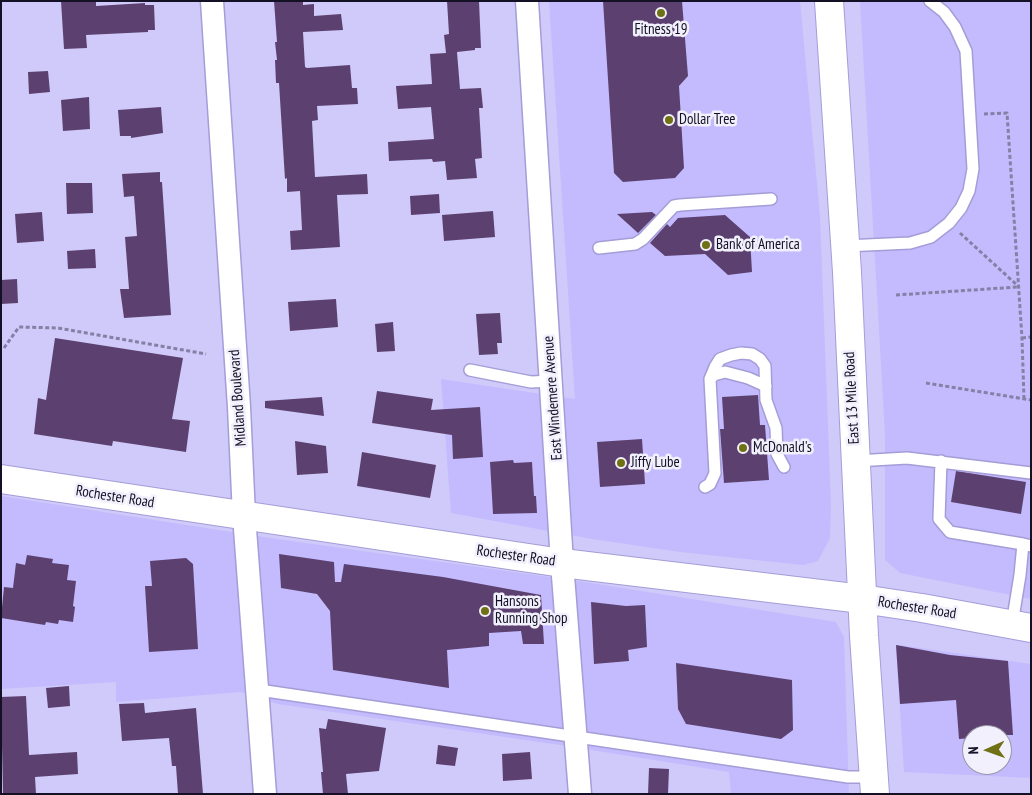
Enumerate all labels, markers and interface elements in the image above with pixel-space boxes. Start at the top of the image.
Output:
marker: Fitness 19 [655,7,667,19]
place label: Fitness 19 [634,21,688,39]
place label: Dollar Tree [679,111,735,129]
marker: Dollar Tree [663,114,675,126]
place label: Bank of America [716,236,800,254]
marker: Bank of America [700,239,712,251]
street label: East Windemere Avenue [540,335,566,461]
street label: Midland Boulevard [226,349,250,447]
street label: East 13 Mile Road [841,351,863,445]
place label: McDonald's [753,439,812,457]
marker: McDonald's [737,442,749,454]
place label: Jiffy Lube [631,454,680,472]
marker: Jiffy Lube [615,457,627,469]
street label: Rochester Road [74,482,156,512]
street label: Rochester Road [475,542,557,570]
place label: Hansons Running Shop [495,593,567,628]
street label: Rochester Road [876,593,958,623]
marker: Hansons Running Shop [479,605,491,617]
north arrow [962,725,1012,775]
text: N [964,746,982,755]

